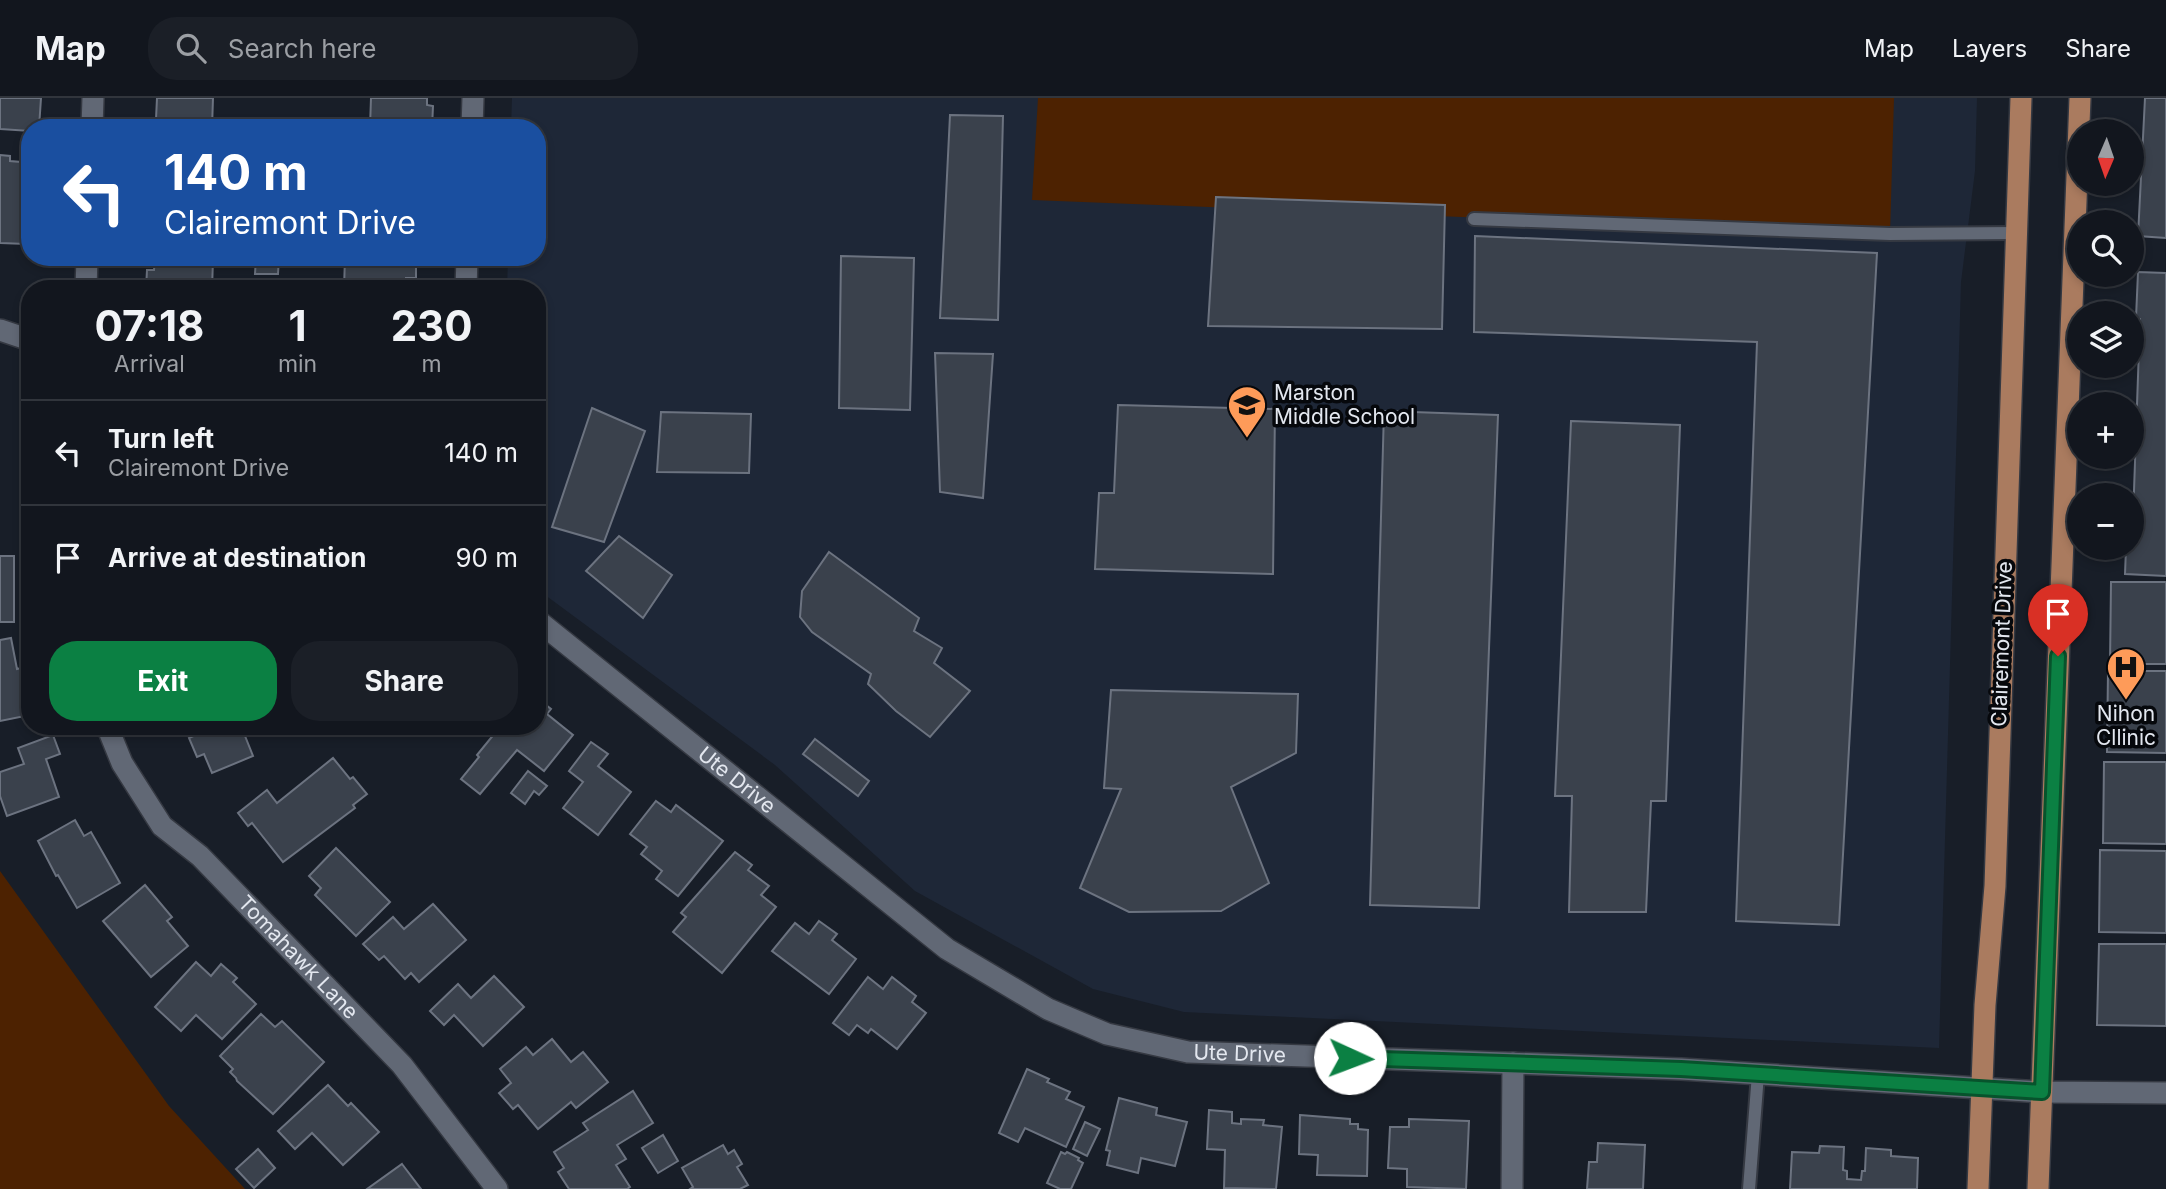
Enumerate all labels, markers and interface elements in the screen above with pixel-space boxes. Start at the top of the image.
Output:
search box [148,17,638,80]
text: Map [35,28,106,68]
icon: search [172,29,210,67]
text: Search here [228,33,376,64]
text: Map [1864,34,1914,63]
text: Layers [1952,34,2027,63]
text: Share [2065,34,2131,63]
north arrow [2067,119,2144,196]
map controls [2067,119,2144,560]
text: 140 m [164,143,308,202]
icon: left [49,147,140,238]
text: Clairemont Drive [164,203,416,242]
button: search [2067,210,2144,287]
text: 07:18 [94,300,204,351]
text: 1 [288,300,307,351]
text: 230 [391,300,473,351]
button: layers [2067,301,2144,378]
text: Arrival [114,350,185,378]
text: min [278,350,317,378]
text: m [422,350,442,378]
place label: Marston Middle School [1274,380,1415,429]
school or university icon: Marston Middle School [1226,384,1268,439]
button: + [2067,392,2144,469]
text: Turn left [108,423,214,454]
icon: left [49,434,87,472]
text: 140 m [444,437,518,468]
text: Clairemont Drive [108,454,289,482]
button: − [2067,483,2144,560]
icon: arrive [49,539,87,577]
text: Arrive at destination [108,542,367,573]
text: 90 m [455,542,518,573]
street label: Clairemont Drive [1986,561,2017,727]
pin [2028,584,2088,656]
icon: arrive [2039,595,2077,633]
button: Exit [49,641,277,721]
button: Share [291,641,518,721]
hospital icon: Nihon Cllinic [2105,646,2147,701]
place label: Nihon Cllinic [2096,701,2156,750]
street label: Ute Drive [693,741,781,819]
street label: Tomahawk Lane [233,890,364,1024]
position arrow [1313,1021,1387,1095]
street label: Ute Drive [1193,1039,1286,1067]

